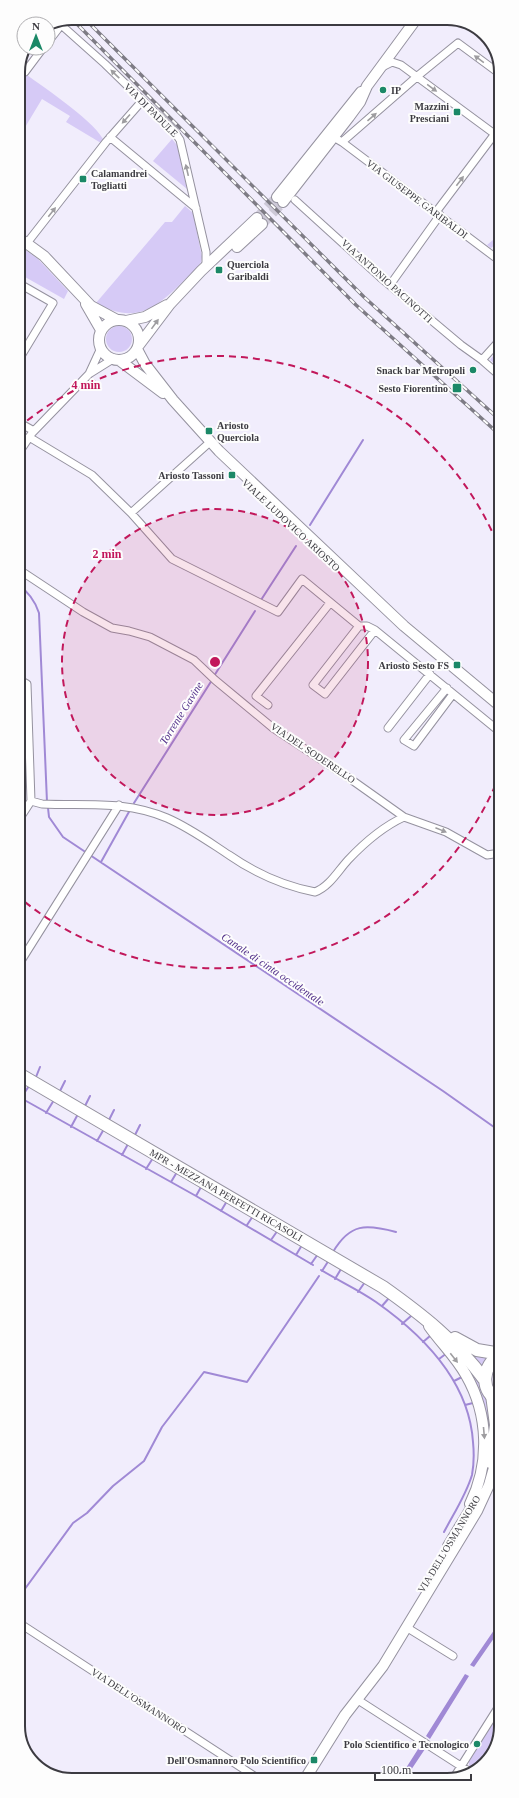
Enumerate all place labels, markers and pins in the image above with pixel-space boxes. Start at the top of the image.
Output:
marker: IP [378,85,388,95]
place label: IP [391,85,401,96]
place label: Mazzini Presciani [410,101,449,124]
marker: Mazzini Presciani [452,107,462,117]
place label: Calamandrei Togliatti [91,168,147,191]
marker: Calamandrei Togliatti [78,174,88,184]
place label: Querciola Garibaldi [227,259,269,282]
marker: Querciola Garibaldi [214,265,224,275]
place label: Snack bar Metropoli [376,365,465,376]
marker: Snack bar Metropoli [468,365,478,375]
marker: Sesto Fiorentino [451,382,463,394]
place label: Sesto Fiorentino [378,383,448,394]
place label: Ariosto Querciola [217,420,259,443]
marker: Ariosto Querciola [204,426,214,436]
place label: Ariosto Tassoni [158,470,224,481]
marker: Ariosto Tassoni [227,470,237,480]
centre of rings [208,655,222,669]
place label: Ariosto Sesto FS [378,660,449,671]
marker: Ariosto Sesto FS [452,660,462,670]
place label: Polo Scientifico e Tecnologico [344,1739,469,1750]
marker: Polo Scientifico e Tecnologico [472,1739,482,1749]
place label: Dell'Osmannoro Polo Scientifico [167,1755,306,1766]
marker: Dell'Osmannoro Polo Scientifico [309,1755,319,1765]

